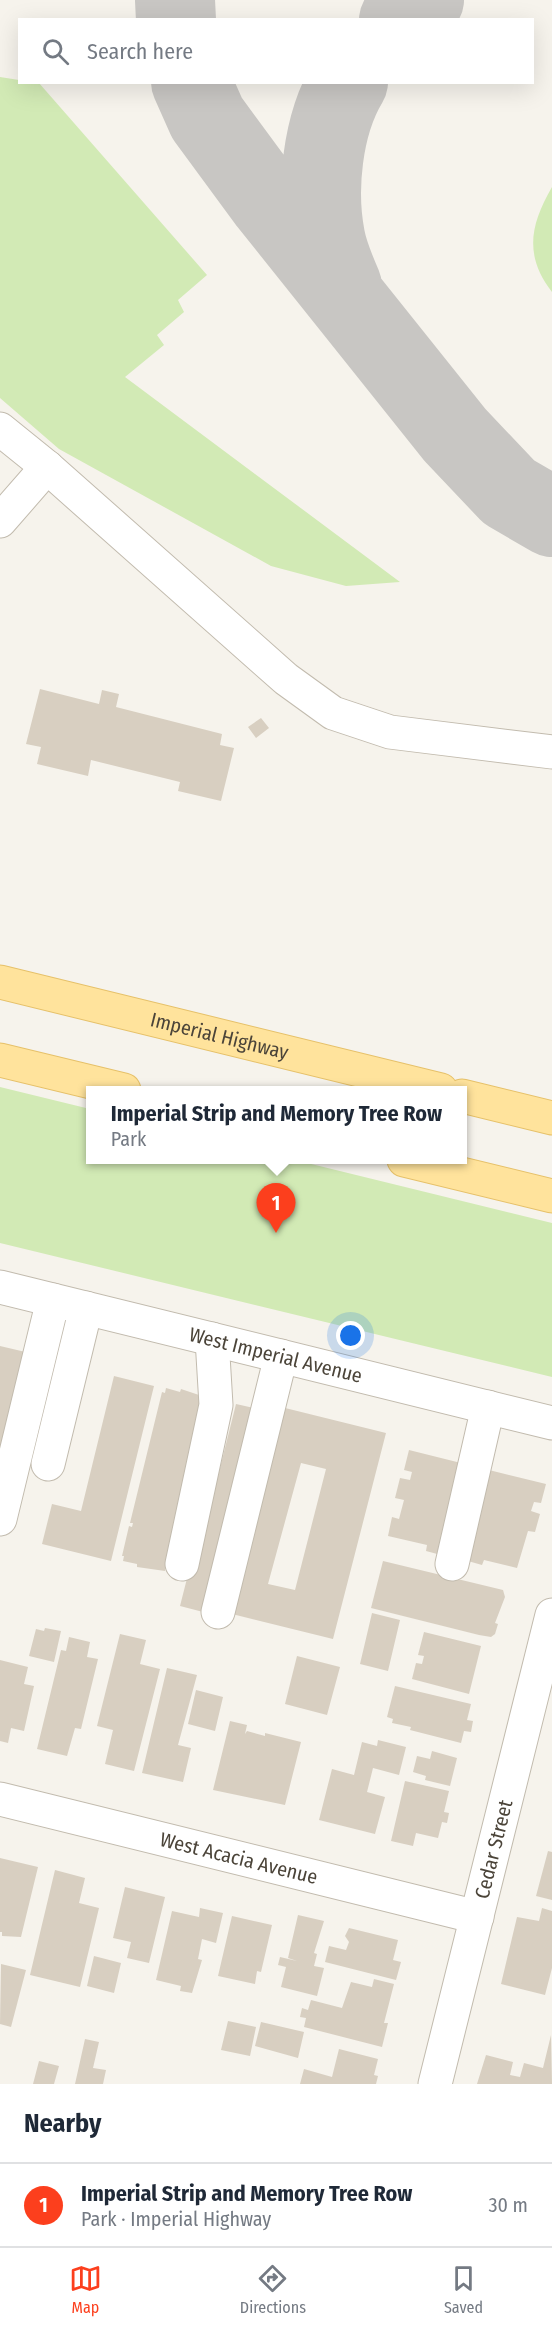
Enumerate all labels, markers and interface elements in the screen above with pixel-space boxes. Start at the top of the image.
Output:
search box [18,18,534,84]
icon: search [39,35,72,68]
text: Search here [87,38,193,65]
street label: Imperial Highway [148,1007,291,1064]
popup [86,1086,467,1164]
text: Imperial Strip and Memory Tree Row [111,1100,442,1127]
text: Park [111,1127,146,1151]
pin: 1 [256,1184,296,1233]
your location [336,1321,365,1350]
street label: West Imperial Avenue [187,1322,365,1388]
street label: Cedar Street [470,1797,518,1901]
street label: West Acacia Avenue [158,1827,320,1889]
text: Nearby [24,2108,101,2139]
text: Imperial Strip and Memory Tree Row [81,2180,412,2207]
text: 1 [39,2193,48,2217]
text: 30 m [488,2193,528,2217]
text: Park · Imperial Highway [81,2207,271,2231]
tab: Map [69,2262,102,2317]
tab: Directions [240,2262,306,2317]
tab: Saved [444,2262,483,2317]

